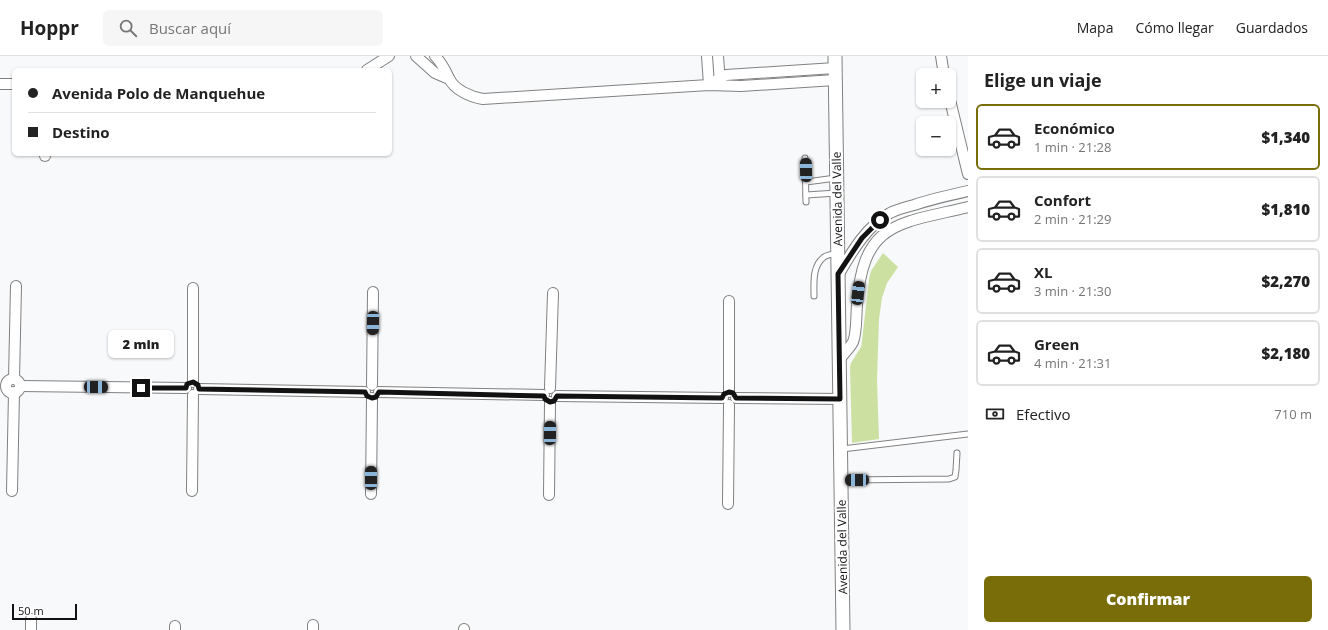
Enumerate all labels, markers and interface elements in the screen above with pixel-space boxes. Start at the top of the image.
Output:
search box [103,10,383,46]
text: Hoppr [20,15,79,41]
icon: search [117,17,139,39]
text: Buscar aquí [149,18,231,38]
text: Mapa [1077,18,1113,37]
text: Cómo llegar [1135,18,1214,37]
text: Guardados [1236,18,1308,37]
map controls [916,68,956,156]
button: + [916,68,956,108]
text: Elige un viaje [984,68,1102,92]
text: Avenida Polo de Manquehue [52,83,265,103]
button: − [916,116,956,156]
text: Económico [1034,118,1115,138]
icon: car [986,119,1022,155]
text: Destino [52,122,110,142]
text: $1,340 [1262,127,1310,147]
text: 1 min · 21:28 [1034,138,1111,156]
street label: Avenida del Valle [828,151,846,246]
car [800,158,812,182]
text: Confort [1034,190,1091,210]
icon: car [986,191,1022,227]
text: $1,810 [1262,199,1310,219]
text: 2 min · 21:29 [1034,210,1111,228]
route start [871,211,889,229]
text: XL [1034,262,1052,282]
icon: car [986,263,1022,299]
text: $2,270 [1262,271,1310,291]
car [851,280,865,306]
text: 3 min · 21:30 [1034,282,1111,300]
car [367,311,379,335]
callout: 2 min [108,330,174,358]
text: Green [1034,334,1079,354]
text: 2 min [123,335,159,353]
icon: car [986,335,1022,371]
text: $2,180 [1262,343,1310,363]
text: 4 min · 21:31 [1034,354,1111,372]
route end [132,379,150,397]
car [84,381,108,393]
icon: cash [984,403,1006,425]
text: Efectivo [1016,404,1071,424]
text: 710 m [1274,405,1312,423]
car [544,421,556,445]
car [365,466,377,490]
car [845,474,869,486]
street label: Avenida del Valle [833,499,851,594]
button: Confirmar [984,576,1312,622]
scale bar [12,602,77,621]
text: 50 m [18,603,44,618]

